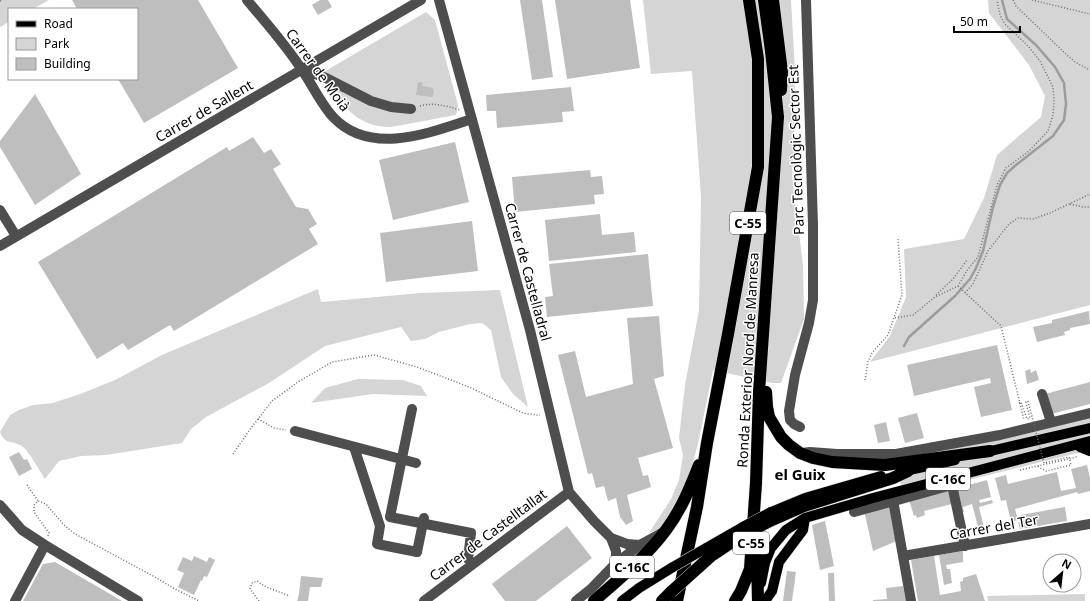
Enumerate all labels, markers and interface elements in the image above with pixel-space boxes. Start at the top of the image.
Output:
legend [8,8,138,80]
scale bar [954,8,1020,34]
text: 50 m [960,13,988,30]
text: Road [44,15,73,32]
street label: Carrer de Moià [282,24,355,115]
text: Park [44,35,70,52]
text: Building [44,55,91,72]
street label: Parc Tecnològic Sector Est [783,65,808,235]
street label: Carrer de Sallent [151,75,256,146]
street label: Carrer de Castelladral [501,201,556,343]
road number: C-55 [730,212,766,234]
street label: Ronda Exterior Nord de Manresa [732,252,763,468]
district label: el Guix [774,464,826,484]
road number: C-16C [926,468,970,490]
street label: Carrer de Castelltallat [425,484,550,585]
street label: Carrer del Ter [948,509,1040,544]
road number: C-55 [733,532,769,554]
north arrow [1042,553,1082,593]
text: N [1059,555,1074,572]
road number: C-16C [610,556,654,578]

